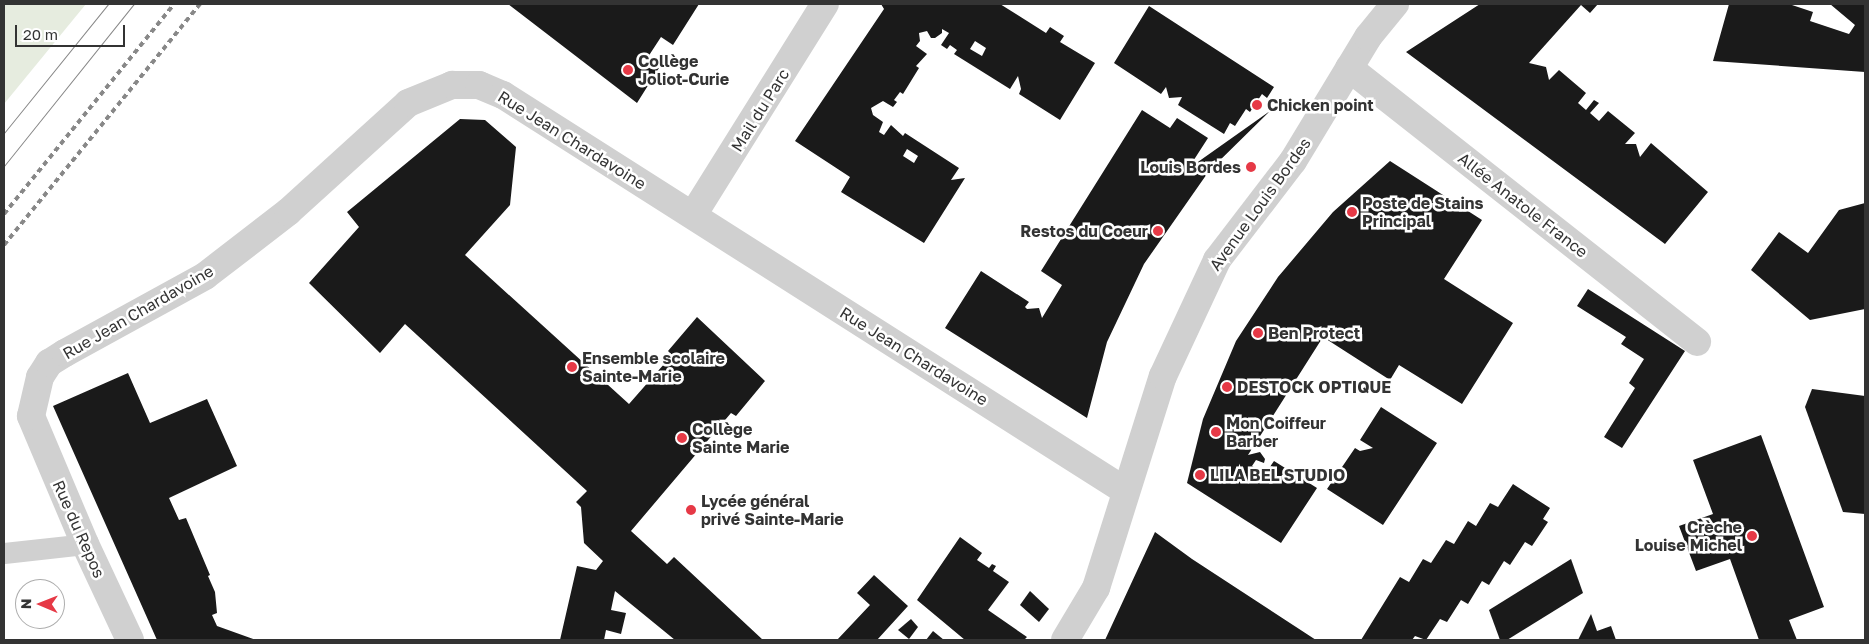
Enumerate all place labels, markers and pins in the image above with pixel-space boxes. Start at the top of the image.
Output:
place label: Collège Joliot-Curie [638,51,729,89]
marker: Collège Joliot-Curie [622,64,634,76]
place label: Chicken point [1267,95,1374,115]
marker: Chicken point [1251,99,1263,111]
place label: Louis Bordes [1140,157,1241,177]
marker: Louis Bordes [1245,161,1257,173]
place label: Poste de Stains Principal [1362,193,1483,231]
marker: Poste de Stains Principal [1346,206,1358,218]
place label: Restos du Coeur [1020,221,1148,241]
marker: Restos du Coeur [1152,225,1164,237]
place label: Ben Protect [1268,323,1360,343]
marker: Ben Protect [1252,327,1264,339]
place label: Ensemble scolaire Sainte-Marie [582,348,725,386]
marker: Ensemble scolaire Sainte-Marie [566,361,578,373]
place label: DESTOCK OPTIQUE [1237,377,1391,397]
marker: DESTOCK OPTIQUE [1221,381,1233,393]
place label: Mon Coiffeur Barber [1226,413,1326,451]
place label: Collège Sainte Marie [692,419,789,457]
marker: Mon Coiffeur Barber [1210,426,1222,438]
marker: Collège Sainte Marie [676,432,688,444]
place label: LILA BEL STUDIO [1210,465,1345,485]
marker: LILA BEL STUDIO [1194,469,1206,481]
place label: Lycée général privé Sainte-Marie [701,491,844,529]
marker: Lycée général privé Sainte-Marie [685,504,697,516]
place label: Crèche Louise Michel [1635,517,1742,555]
marker: Crèche Louise Michel [1746,530,1758,542]

